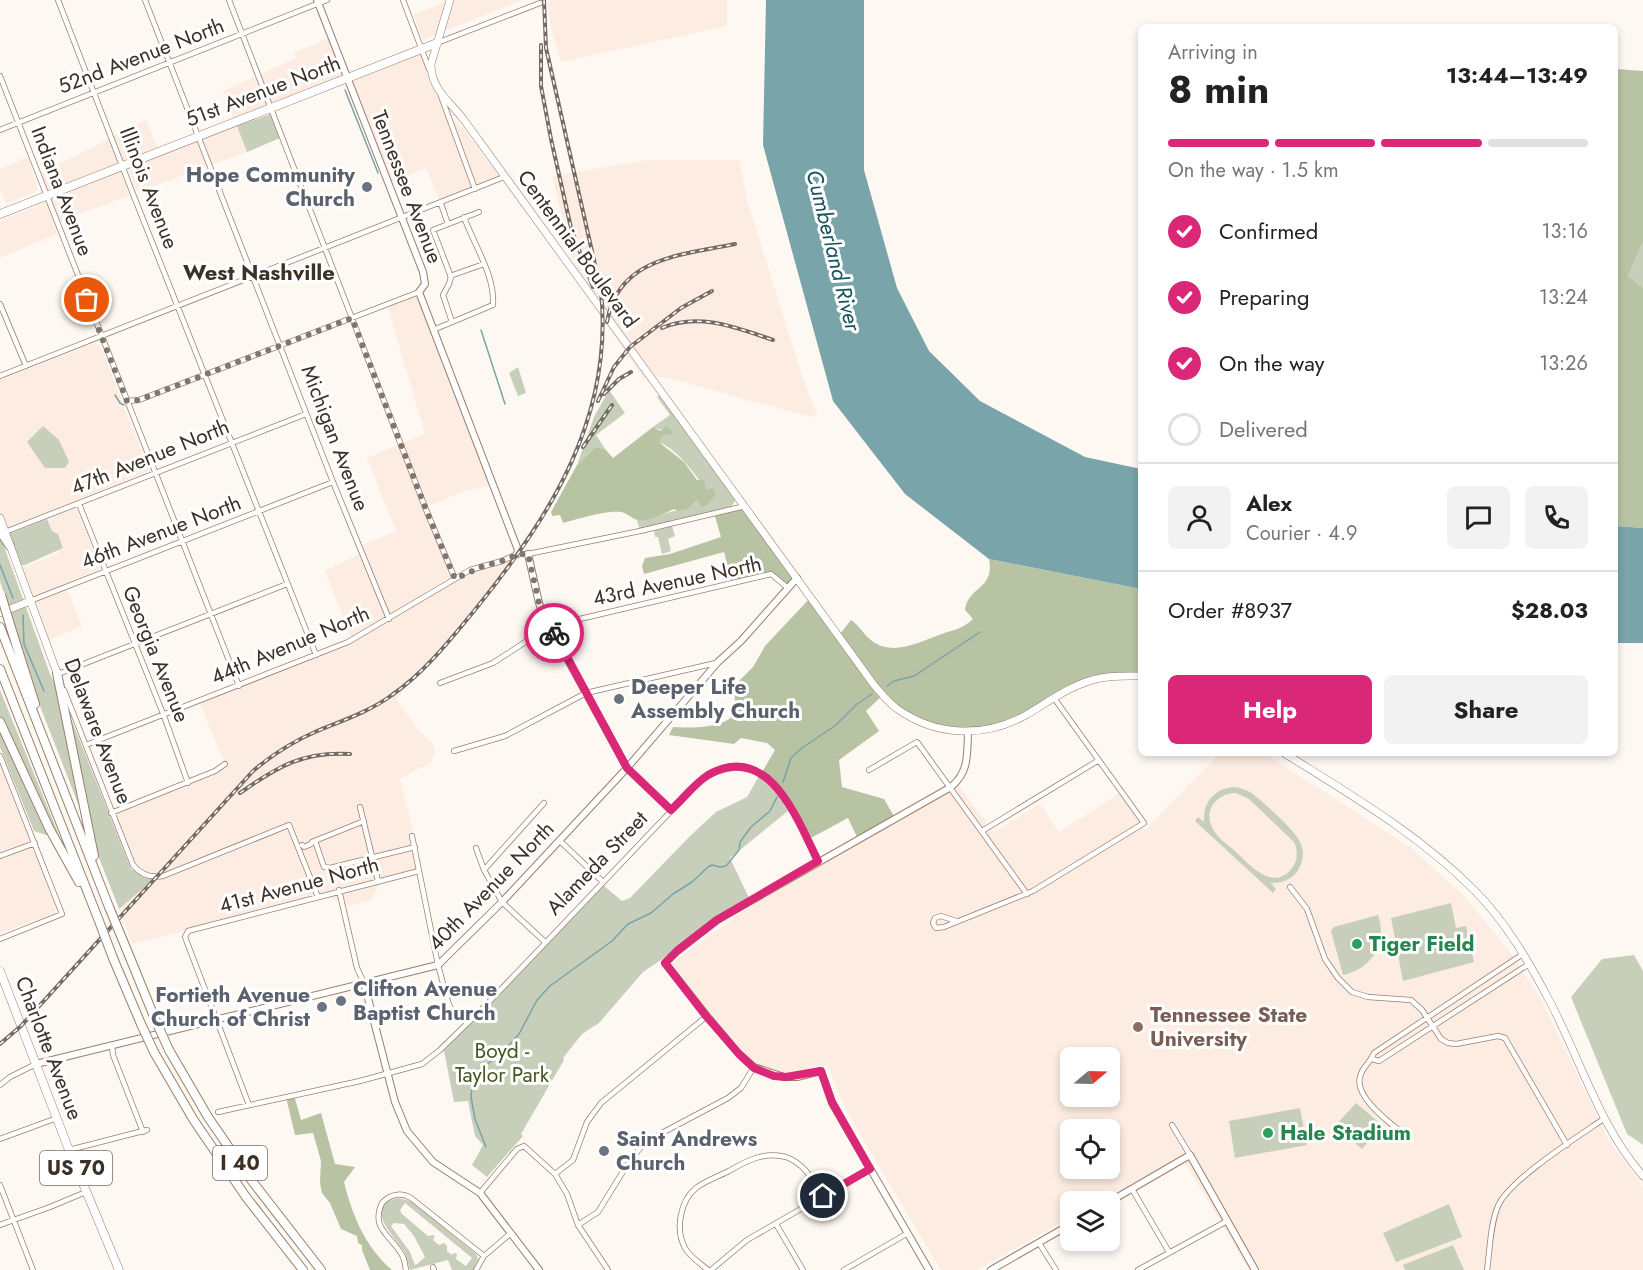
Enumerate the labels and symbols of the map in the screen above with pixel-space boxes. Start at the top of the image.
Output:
street label: 52nd Avenue North [54,10,228,102]
street label: 51st Avenue North [181,48,345,134]
street label: Tennessee Avenue [364,106,450,268]
street label: Indiana Avenue [24,122,101,260]
street label: Illinois Avenue [112,123,186,253]
place label: Hope Community Church [186,160,356,214]
street label: Centennial Boulevard [510,164,646,334]
water label: Cumberland River [799,166,870,335]
marker: Hope Community Church [360,180,374,194]
district label: West Nashville [183,256,335,288]
pin [61,274,112,325]
street label: Michigan Avenue [293,361,377,515]
street label: 47th Avenue North [66,412,234,502]
street label: 46th Avenue North [77,488,245,576]
street label: 43rd Avenue North [590,548,764,614]
street label: Georgia Avenue [115,581,197,727]
street label: 44th Avenue North [206,598,374,692]
courier [524,603,584,663]
street label: Delaware Avenue [56,654,140,808]
place label: Deeper Life Assembly Church [630,672,800,726]
marker: Deeper Life Assembly Church [612,692,626,706]
street label: Alameda Street [540,804,654,922]
street label: 40th Avenue North [421,814,561,958]
street label: 41st Avenue North [216,849,382,921]
place label: Tiger Field [1369,929,1474,959]
marker: Tiger Field [1350,937,1364,951]
street label: Charlotte Avenue [8,972,90,1124]
place label: Clifton Avenue Baptist Church [353,974,497,1028]
place label: Fortieth Avenue Church of Christ [151,980,310,1034]
marker: Clifton Avenue Baptist Church [334,994,348,1008]
marker: Fortieth Avenue Church of Christ [315,1000,329,1014]
place label: Tennessee State University [1150,1000,1307,1054]
marker: Tennessee State University [1131,1020,1145,1034]
park label: Boyd - Taylor Park [455,1036,550,1090]
north arrow [1060,1047,1120,1107]
place label: Hale Stadium [1280,1118,1411,1148]
place label: Saint Andrews Church [616,1124,758,1178]
marker: Hale Stadium [1261,1126,1275,1140]
marker: Saint Andrews Church [597,1144,611,1158]
road number: I 40 [213,1146,267,1180]
road number: US 70 [40,1151,112,1185]
pin [797,1170,848,1221]

